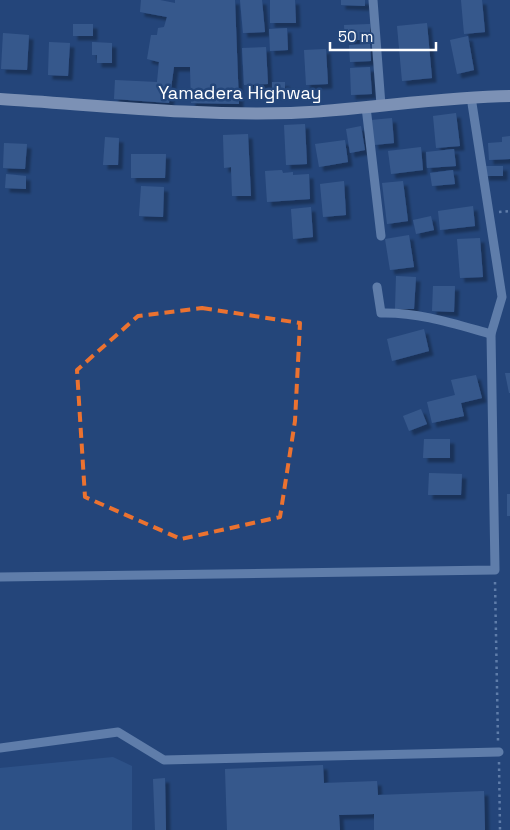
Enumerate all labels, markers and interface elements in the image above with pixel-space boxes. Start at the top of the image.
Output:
scale bar [330,20,436,52]
text: 50 m [338,27,373,46]
street label: Yamadera Highway [158,81,322,104]

